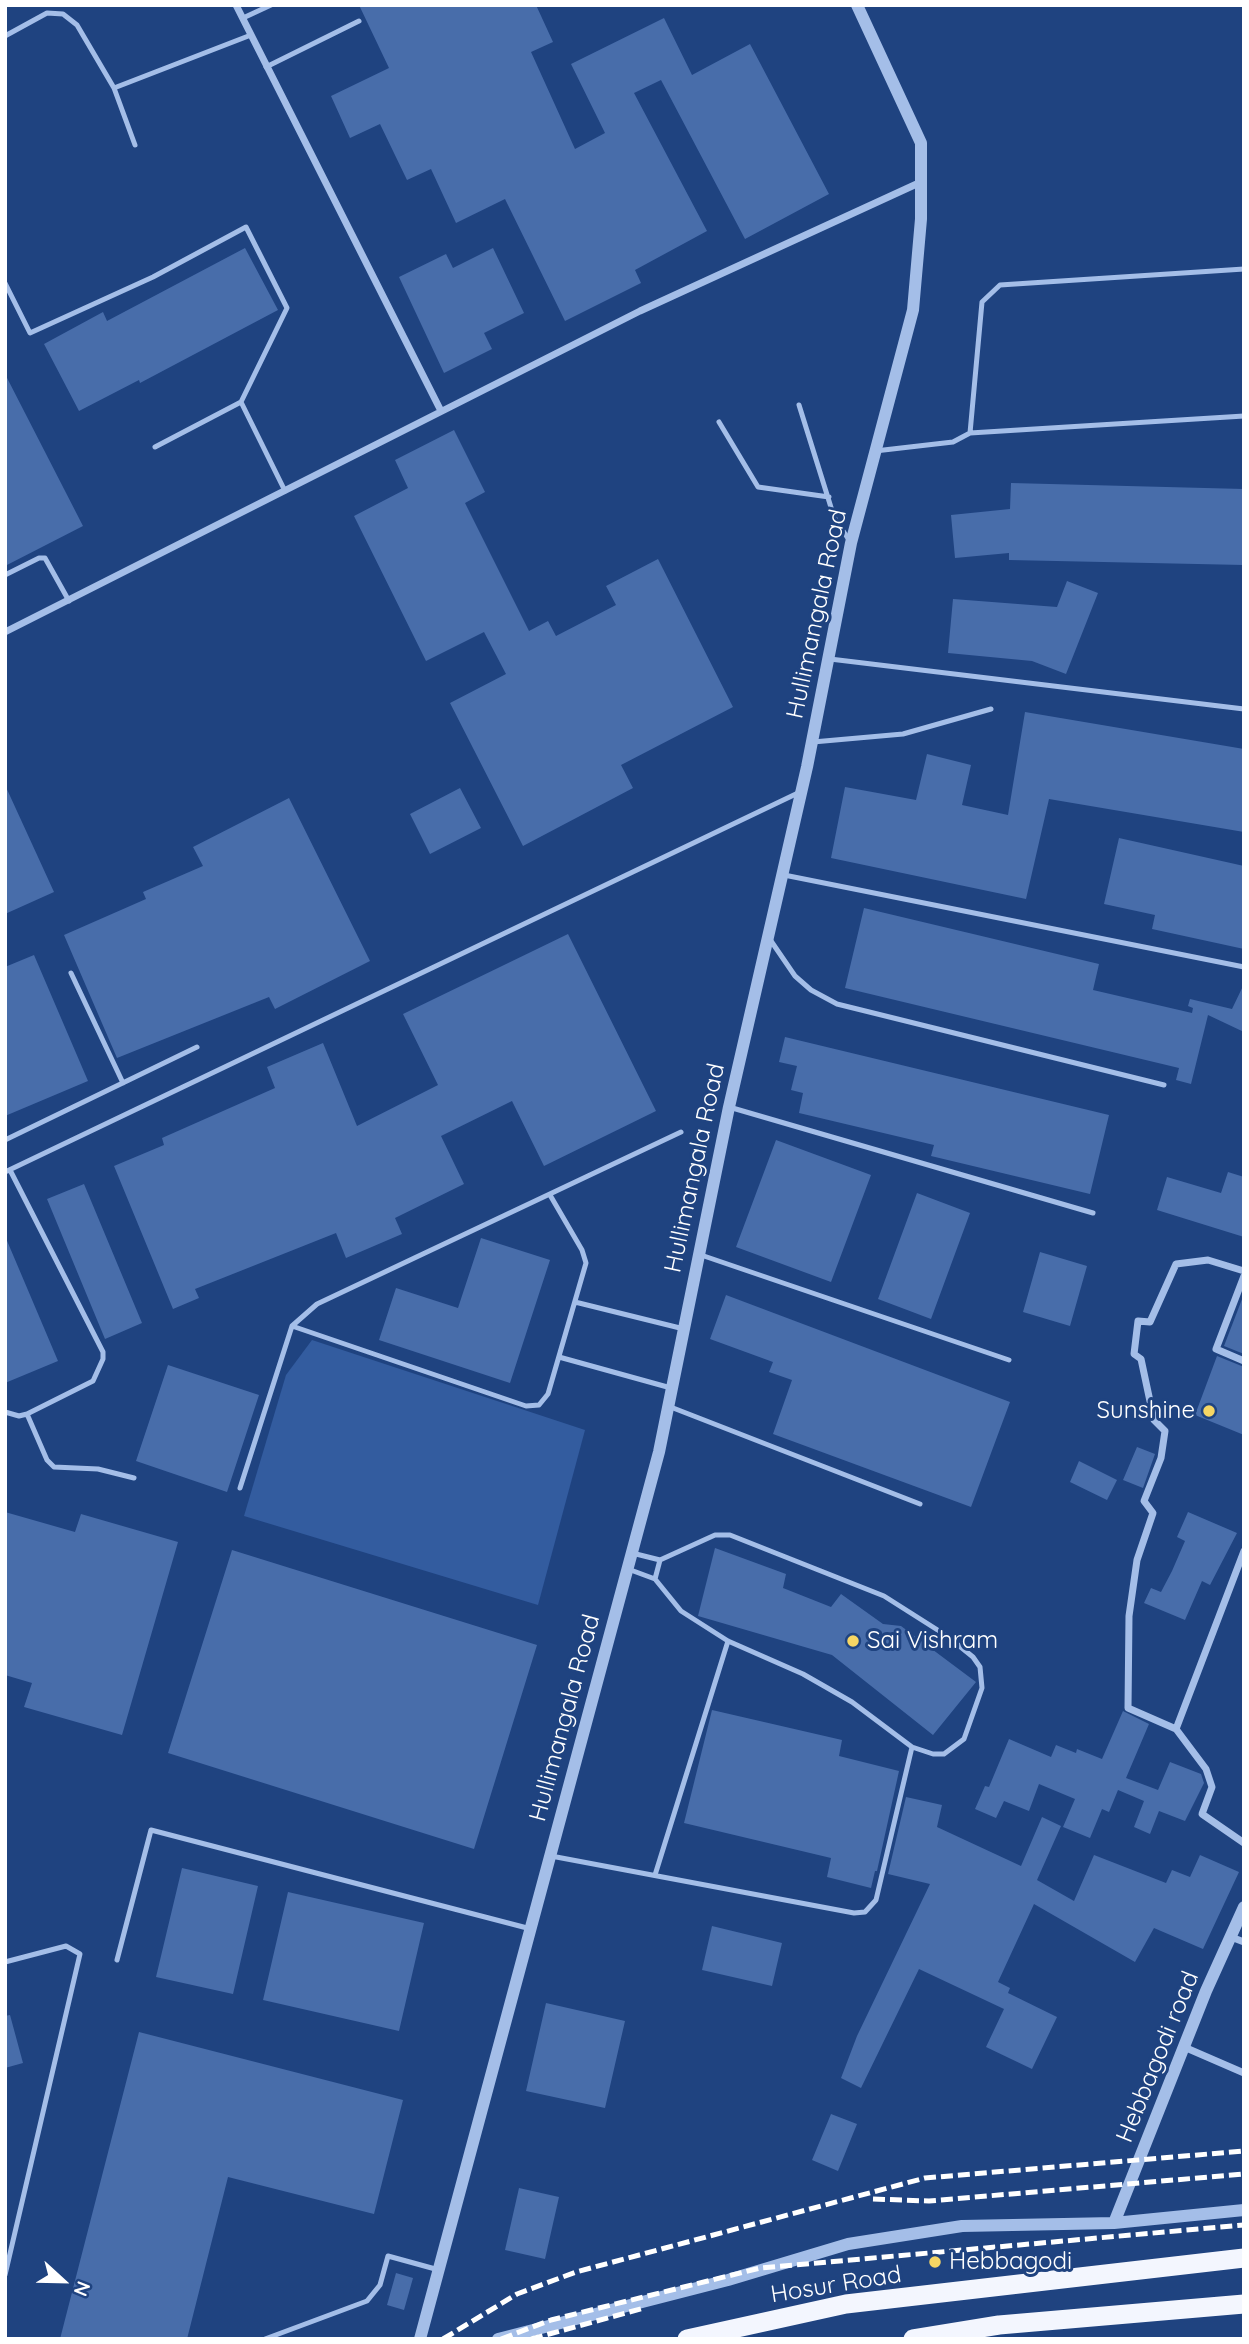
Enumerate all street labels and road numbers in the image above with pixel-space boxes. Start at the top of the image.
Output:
street label: Hullimangala Road [781,507,853,721]
street label: Hullimangala Road [659,1061,731,1275]
street label: Hullimangala Road [524,1611,606,1825]
street label: Hebbagodi road [1111,1967,1205,2147]
street label: Hosur Road [769,2260,903,2310]

